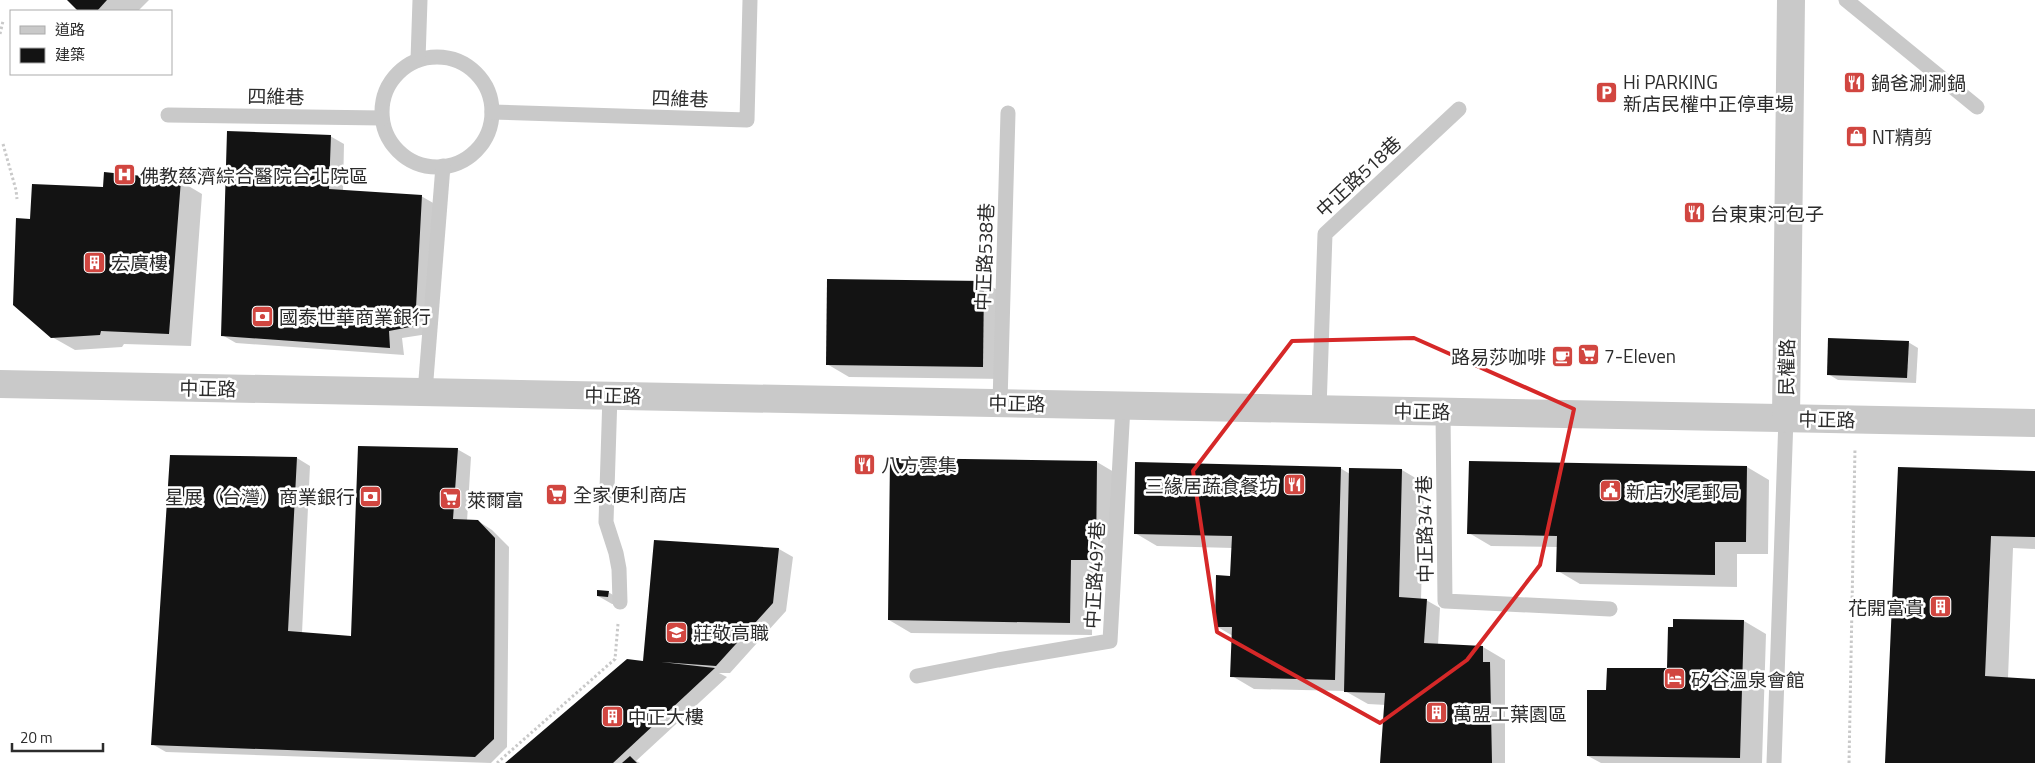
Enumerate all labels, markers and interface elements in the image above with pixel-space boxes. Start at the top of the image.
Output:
legend [10,10,172,75]
text: 道路 [55,18,85,41]
text: 建築 [55,43,85,66]
place label: Hi PARKING 新店民權中正停車場 [1623,67,1794,118]
place label: 鍋爸涮涮鍋 [1871,68,1966,97]
restaurant icon: 鍋爸涮涮鍋 [1843,70,1867,94]
parking icon: Hi PARKING 新店民權中正停車場 [1595,80,1619,104]
street label: 四維巷 [247,81,305,111]
street label: 四維巷 [651,83,709,113]
place label: NT精剪 [1872,122,1933,151]
shop icon: NT精剪 [1844,124,1868,148]
street label: 中正路518巷 [1309,129,1407,223]
place label: 佛教慈濟綜合醫院台北院區 [140,161,368,190]
hospital icon: 佛教慈濟綜合醫院台北院區 [112,163,136,187]
place label: 台東東河包子 [1710,199,1824,228]
restaurant icon: 台東東河包子 [1682,201,1706,225]
street label: 中正路538巷 [968,203,1000,311]
place label: 宏廣樓 [111,248,168,277]
building icon: 宏廣樓 [83,250,107,274]
place label: 國泰世華商業銀行 [279,302,431,331]
bank icon: 國泰世華商業銀行 [251,304,275,328]
street label: 民權路 [1771,338,1801,396]
place label: 7-Eleven [1604,341,1676,370]
place label: 路易莎咖啡 [1451,342,1546,371]
supermarket icon: 7-Eleven [1576,343,1600,367]
cafe icon: 路易莎咖啡 [1550,344,1574,368]
street label: 中正路 [179,373,237,403]
street label: 中正路 [584,380,642,410]
street label: 中正路 [988,388,1046,418]
street label: 中正路 [1393,396,1451,426]
street label: 中正路 [1798,404,1856,434]
place label: 八方雲集 [881,450,957,479]
restaurant icon: 八方雲集 [853,452,877,476]
place label: 三緣居蔬食餐坊 [1145,471,1278,500]
restaurant icon: 三緣居蔬食餐坊 [1282,473,1306,497]
street label: 中正路347巷 [1409,475,1439,583]
place label: 新店水尾郵局 [1626,477,1740,506]
public building icon: 新店水尾郵局 [1598,479,1622,503]
place label: 全家便利商店 [573,480,687,509]
place label: 星展（台灣）商業銀行 [165,482,355,511]
supermarket icon: 全家便利商店 [545,482,569,506]
bank icon: 星展（台灣）商業銀行 [359,484,383,508]
place label: 萊爾富 [467,485,524,514]
supermarket icon: 萊爾富 [439,487,463,511]
street label: 中正路497巷 [1077,520,1111,630]
place label: 花開富貴 [1848,593,1924,622]
building icon: 花開富貴 [1928,595,1952,619]
place label: 莊敬高職 [693,618,769,647]
school or university icon: 莊敬高職 [665,620,689,644]
place label: 矽谷溫泉會館 [1691,665,1805,694]
hotel icon: 矽谷溫泉會館 [1663,667,1687,691]
place label: 萬盟工葉園區 [1453,699,1567,728]
building icon: 萬盟工葉園區 [1425,701,1449,725]
place label: 中正大樓 [628,702,704,731]
building icon: 中正大樓 [600,704,624,728]
scale bar [12,720,104,752]
text: 20 m [20,726,53,749]

